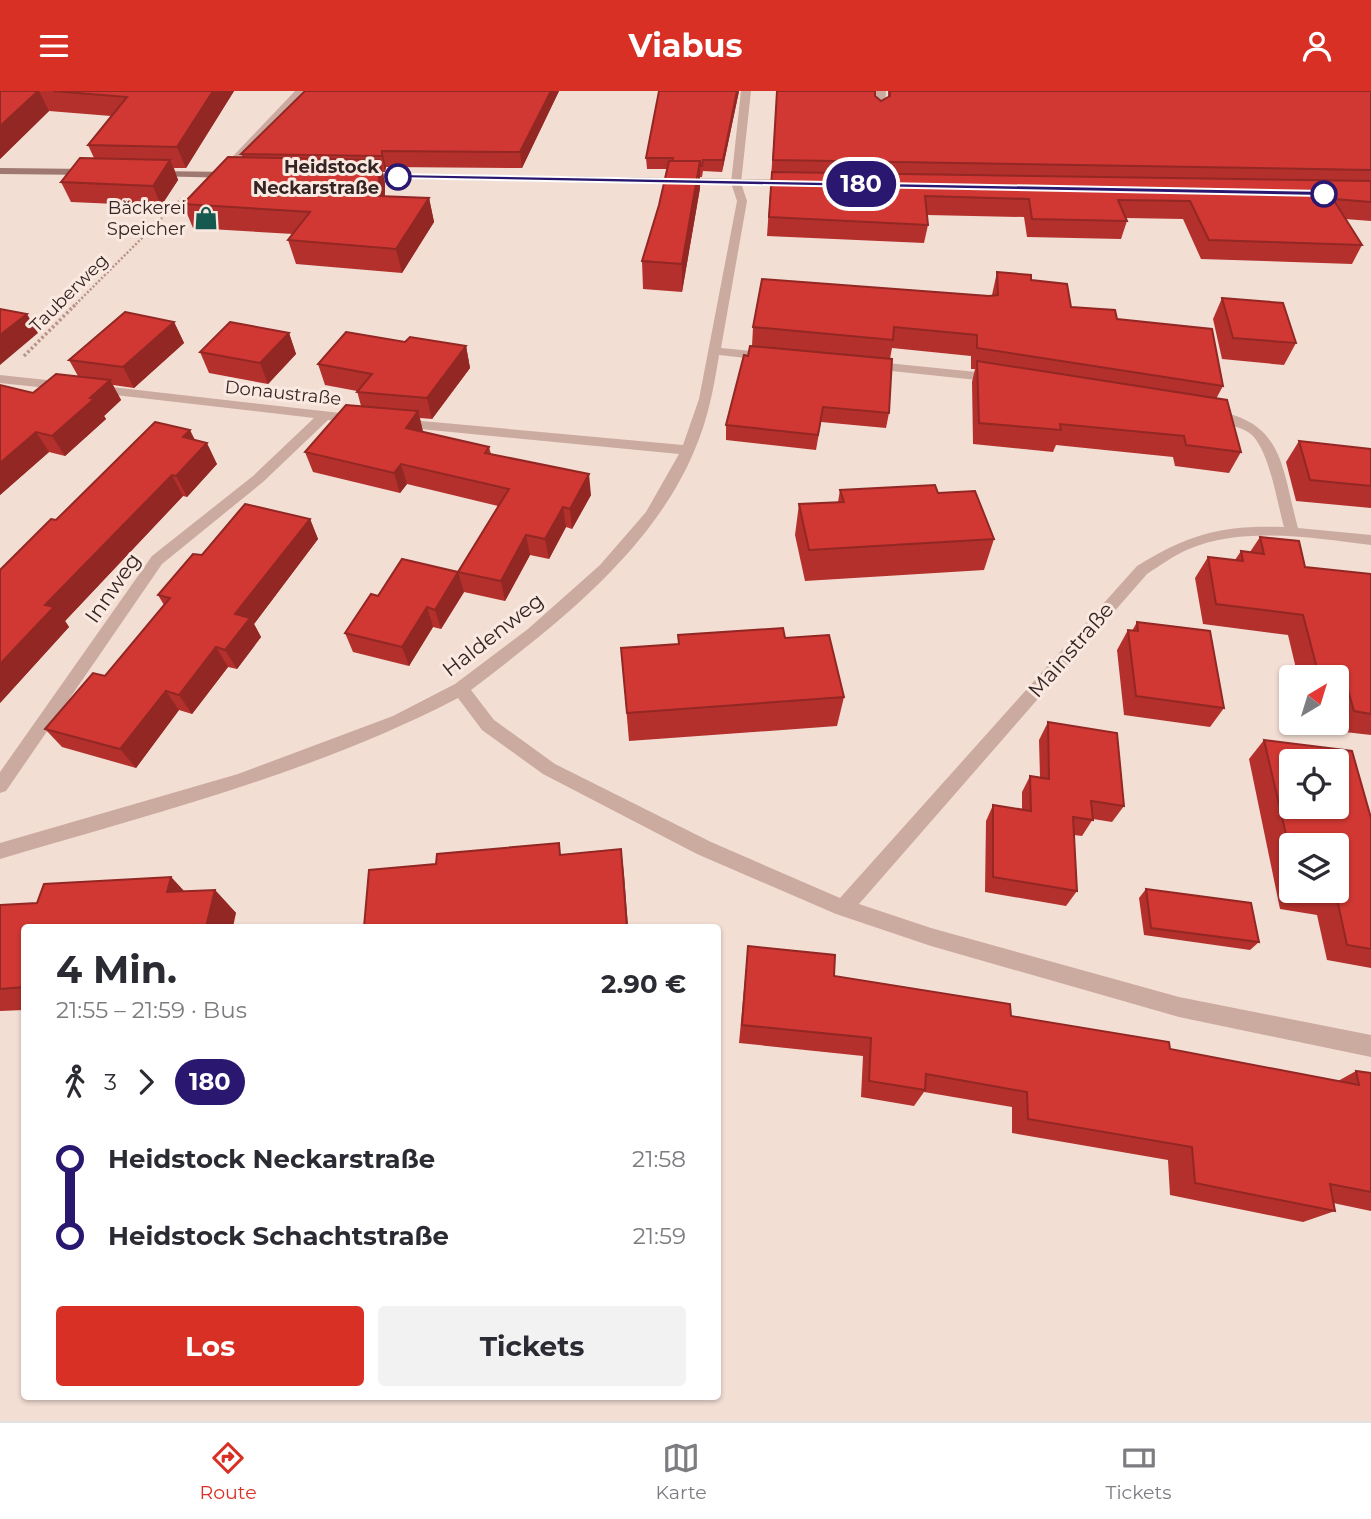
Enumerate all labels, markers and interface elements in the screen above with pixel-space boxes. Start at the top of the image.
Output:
text: Viabus [628,26,743,65]
icon: menu [35,27,73,65]
icon: person [1298,27,1336,65]
place label: Heidstock Neckarstraße [253,156,379,199]
line badge: 180 [821,161,901,207]
marker: Heidstock Neckarstraße [385,164,411,190]
text: 180 [840,169,882,198]
unlabelled marker [1311,181,1337,207]
place label: Bäckerei Speicher [107,197,186,240]
shop icon: Bäckerei Speicher [192,204,220,232]
street label: Tauberweg [25,249,113,337]
street label: Donaustraße [224,376,343,410]
street label: Innweg [79,548,146,628]
street label: Haldenweg [437,587,548,682]
street label: Mainstraße [1023,597,1119,702]
north arrow [1279,665,1349,735]
map controls [1279,665,1349,903]
button: locate [1279,749,1349,819]
button: layers [1279,833,1349,903]
text: 4 Min. [56,946,177,993]
text: 2.90 € [601,968,686,1000]
text: 21:55 – 21:59 · Bus [56,996,247,1024]
icon: walk [56,1063,94,1101]
icon: forward [127,1063,165,1101]
text: 180 [189,1067,231,1096]
text: 3 [104,1068,117,1096]
text: Heidstock Neckarstraße [108,1143,435,1175]
text: 21:58 [632,1145,686,1173]
text: Heidstock Schachtstraße [108,1220,449,1252]
text: 21:59 [633,1222,686,1250]
button: Los [56,1306,364,1386]
button: Tickets [378,1306,686,1386]
tab: Route [199,1439,257,1504]
tab: Karte [656,1439,707,1504]
tab: Tickets [1106,1439,1172,1504]

